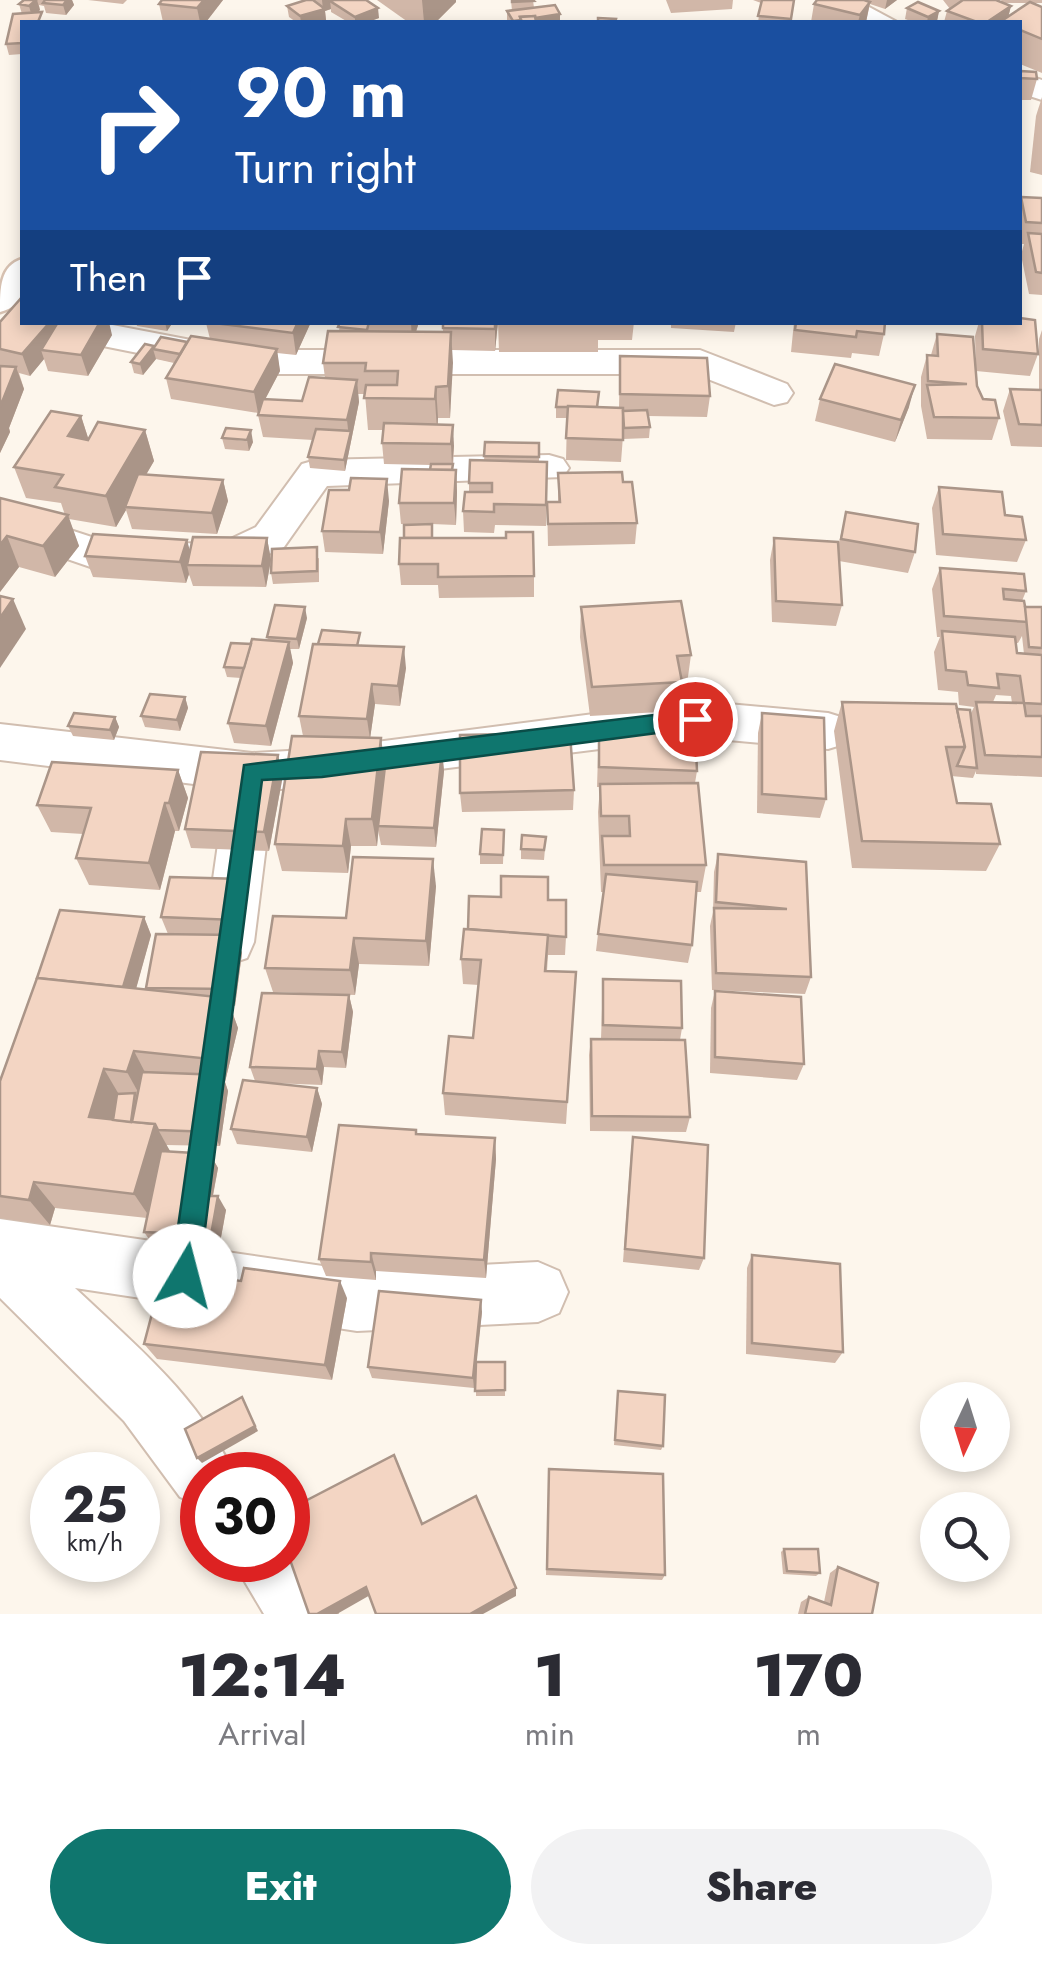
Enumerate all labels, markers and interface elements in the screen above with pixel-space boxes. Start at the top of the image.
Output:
text: 90 m [235,42,407,143]
icon: right [70,60,200,190]
text: Turn right [235,135,416,200]
text: Then [70,250,147,305]
icon: arrive [167,250,222,305]
pin [653,677,738,762]
icon: arrive [668,692,723,747]
position arrow [133,1224,237,1328]
north arrow [920,1382,1010,1472]
map controls [920,1382,1010,1582]
speed limit sign: 30 [180,1452,310,1582]
text: 25 [62,1468,128,1541]
button: search [920,1492,1010,1582]
text: km/h [67,1524,123,1560]
text: 12:14 [179,1632,346,1719]
text: 1 [534,1632,566,1719]
text: 170 [753,1632,863,1719]
text: Arrival [218,1711,307,1757]
text: min [525,1711,575,1757]
text: m [796,1711,821,1757]
button: Exit [50,1829,511,1944]
button: Share [531,1829,992,1944]

